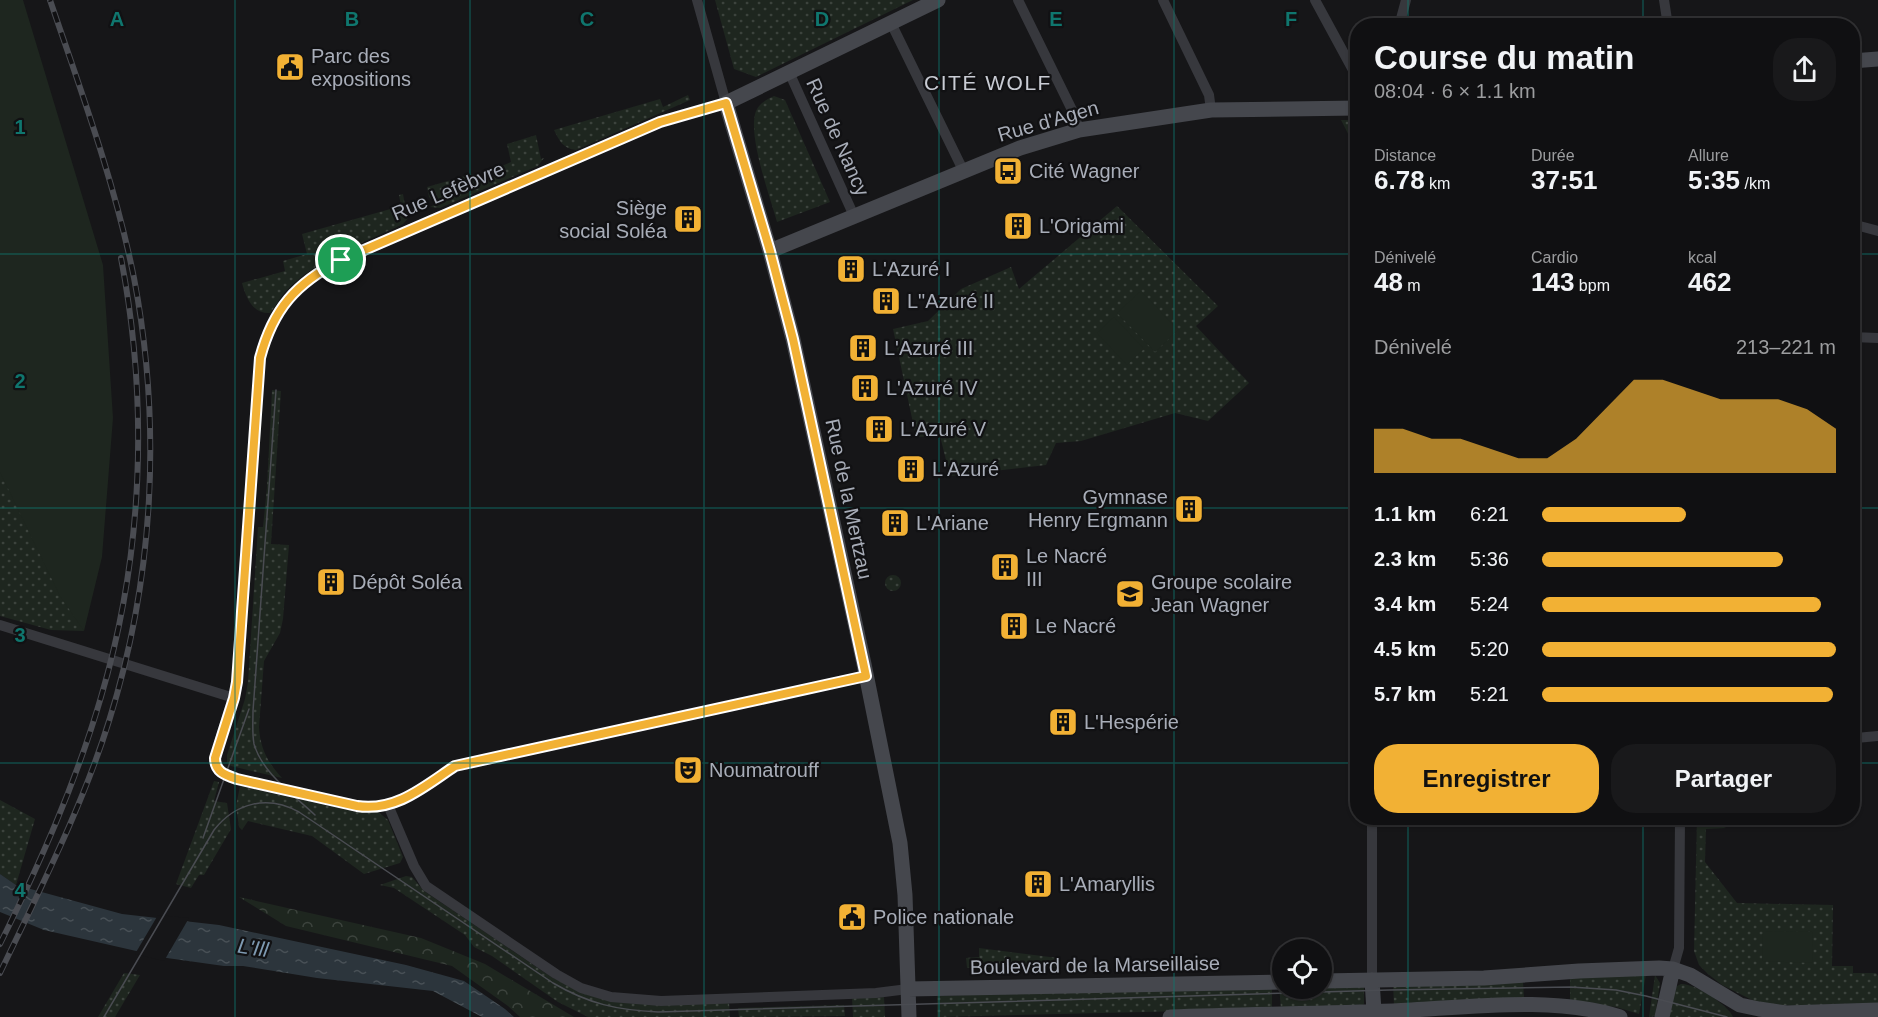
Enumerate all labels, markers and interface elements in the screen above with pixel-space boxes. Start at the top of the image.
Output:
text: A [110,8,124,30]
text: B [345,8,359,30]
text: C [580,8,594,30]
text: D [815,8,829,30]
text: E [1049,8,1063,30]
text: F [1285,8,1297,30]
button: share [1773,38,1836,101]
text: Course du matin [1374,39,1634,76]
place label: Parc des expositions [311,45,411,90]
public building icon: Parc des expositions [274,51,306,83]
district label: CITÉ WOLF [924,71,1052,94]
street label: Rue de Nancy [802,75,874,199]
text: 08:04 · 6 × 1.1 km [1374,80,1536,102]
street label: Rue d'Agen [995,96,1101,146]
text: 1 [14,116,26,138]
text: Distance [1374,147,1436,164]
text: Durée [1531,147,1575,164]
text: Allure [1688,147,1729,164]
bus stop icon: Cité Wagner [992,155,1024,187]
street label: Rue Lefèbvre [388,157,508,225]
place label: Cité Wagner [1029,160,1140,182]
text: 6.78 [1374,165,1425,195]
text: 37:51 [1531,165,1598,195]
text: 5:35 [1688,165,1740,195]
text: km [1425,175,1450,192]
text: /km [1740,175,1770,192]
place label: Siège social Soléa [559,197,668,242]
building icon: Siège social Soléa [672,203,704,235]
building icon: L'Origami [1002,210,1034,242]
place label: L'Origami [1039,215,1124,237]
pin [315,234,366,285]
icon: arrive [324,243,357,276]
text: Dénivelé [1374,249,1436,266]
text: Cardio [1531,249,1578,266]
text: kcal [1688,249,1716,266]
building icon: L'Azuré I [835,253,867,285]
place label: L'Azuré I [872,258,950,280]
text: 48 [1374,267,1403,297]
text: 143 [1531,267,1574,297]
text: 462 [1688,267,1731,297]
text: m [1403,277,1421,294]
text: bpm [1574,277,1610,294]
building icon: L"Azuré II [870,285,902,317]
place label: L"Azuré II [907,290,994,312]
building icon: L'Azuré III [847,332,879,364]
text: Dénivelé [1374,336,1452,358]
text: 213–221 m [1736,336,1836,358]
place label: L'Azuré III [884,337,973,359]
text: 2 [14,370,26,392]
building icon: L'Azuré IV [849,372,881,404]
place label: L'Azuré IV [886,377,978,399]
building icon: L'Azuré V [863,413,895,445]
street label: Rue de la Mertzau [821,417,877,581]
place label: L'Azuré V [900,418,987,440]
building icon: L'Azuré [895,453,927,485]
place label: L'Azuré [932,458,999,480]
place label: Gymnase Henry Ergmann [1028,486,1168,531]
building icon: Gymnase Henry Ergmann [1173,493,1205,525]
text: 1.1 km [1374,503,1436,525]
text: 6:21 [1470,503,1509,525]
building icon: L'Ariane [879,507,911,539]
place label: L'Ariane [916,512,989,534]
place label: Le Nacré III [1026,545,1107,590]
text: 2.3 km [1374,548,1436,570]
text: 5:36 [1470,548,1509,570]
building icon: Le Nacré III [989,551,1021,583]
building icon: Dépôt Soléa [315,566,347,598]
place label: Dépôt Soléa [352,571,463,593]
place label: Groupe scolaire Jean Wagner [1151,571,1292,616]
school or university icon: Groupe scolaire Jean Wagner [1114,578,1146,610]
text: 3.4 km [1374,593,1436,615]
text: 5:24 [1470,593,1509,615]
building icon: Le Nacré [998,610,1030,642]
place label: Le Nacré [1035,615,1116,637]
text: 3 [14,624,26,646]
text: 4.5 km [1374,638,1436,660]
text: 5:20 [1470,638,1509,660]
text: 5.7 km [1374,683,1436,705]
text: 5:21 [1470,683,1509,705]
building icon: L'Hespérie [1047,706,1079,738]
place label: L'Hespérie [1084,711,1179,733]
button: Enregistrer [1374,744,1599,813]
button: Partager [1611,744,1836,813]
theatre icon: Noumatrouff [672,754,704,786]
place label: Noumatrouff [709,759,819,781]
building icon: L'Amaryllis [1022,868,1054,900]
place label: L'Amaryllis [1059,873,1155,895]
text: 4 [14,879,26,901]
public building icon: Police nationale [836,901,868,933]
place label: Police nationale [873,906,1014,928]
water label: L'Ill [236,934,271,961]
map controls [1272,939,1332,999]
button: locate [1272,939,1332,999]
street label: Boulevard de la Marseillaise [970,952,1220,978]

